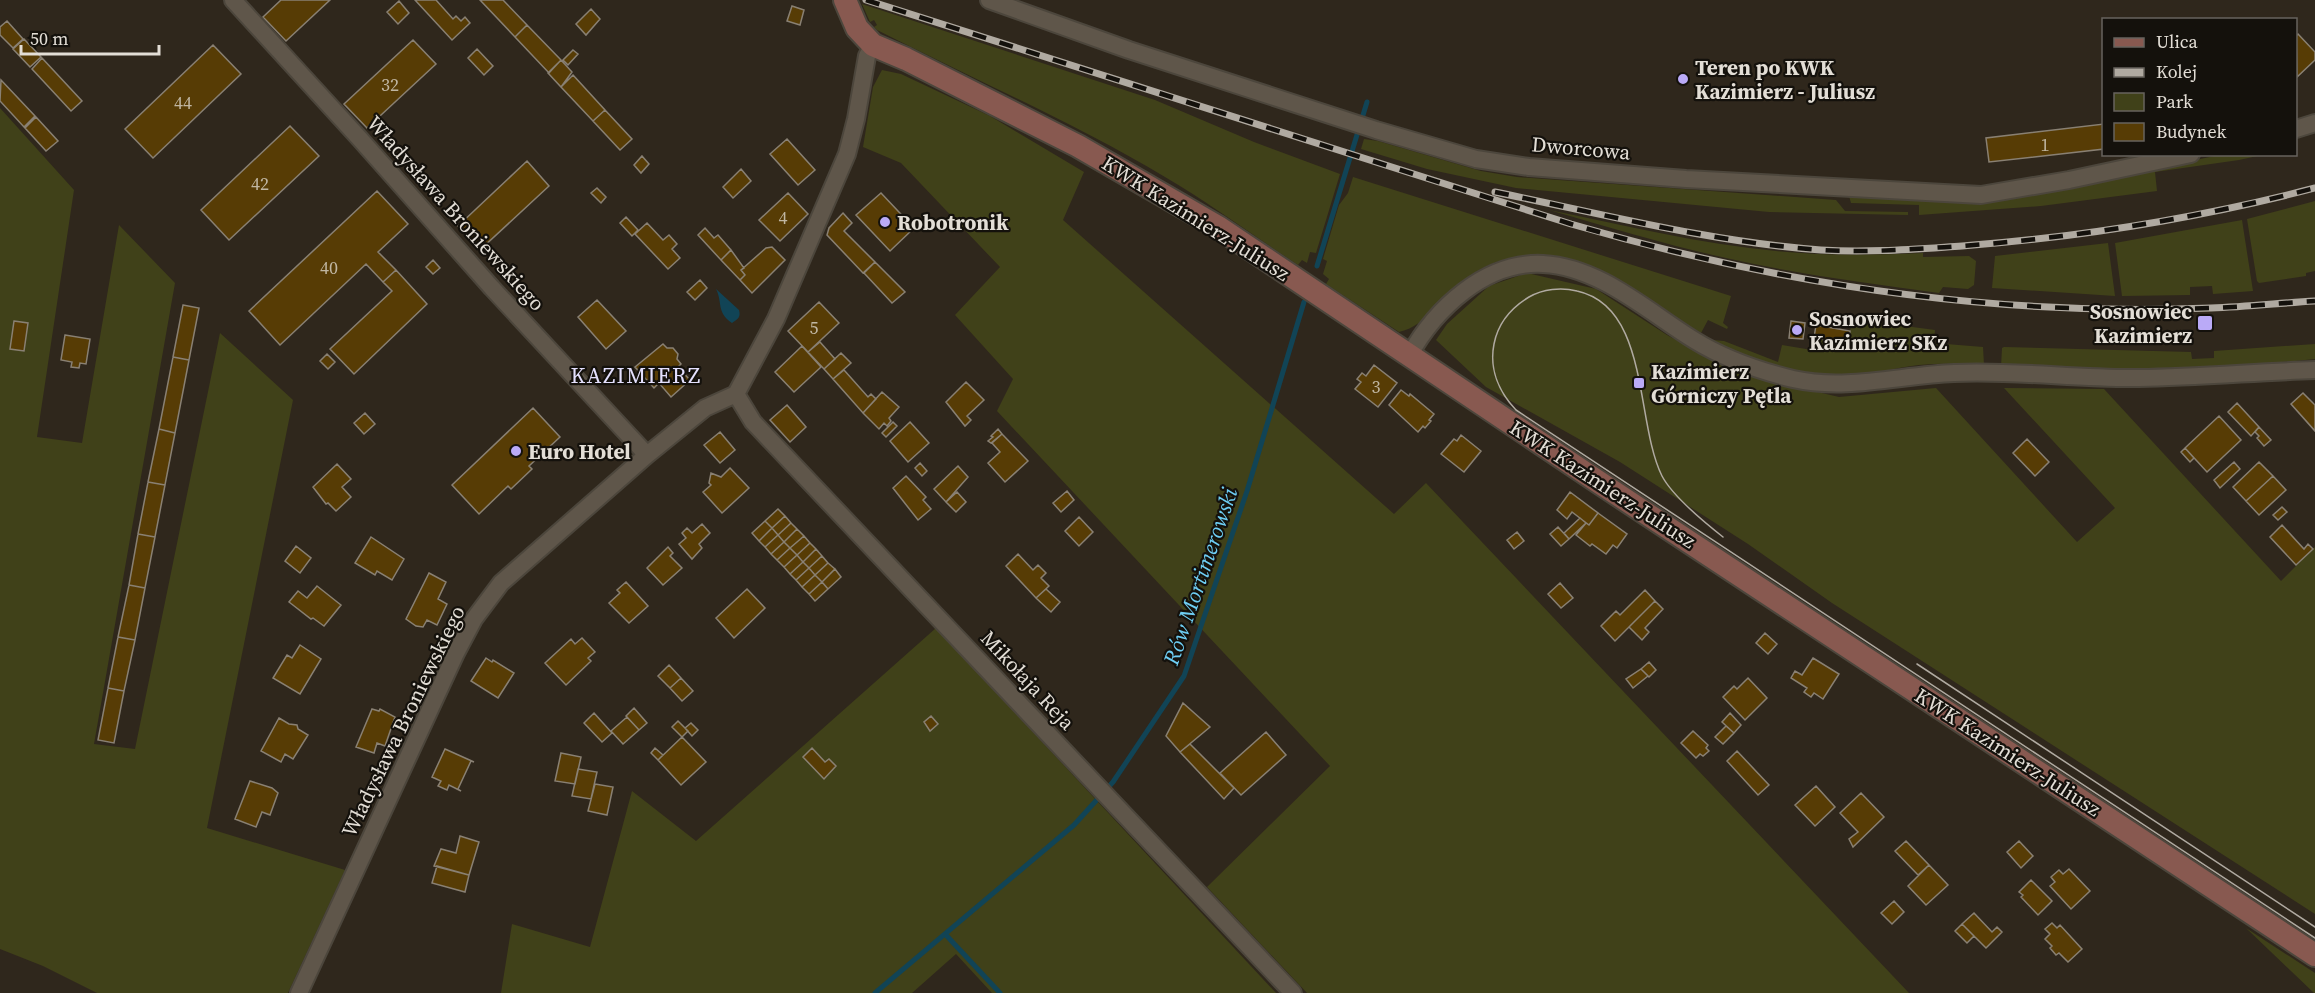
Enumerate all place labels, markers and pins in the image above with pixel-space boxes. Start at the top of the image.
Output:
place label: Teren po KWK Kazimierz - Juliusz [1695,53,1875,106]
marker: Teren po KWK Kazimierz - Juliusz [1676,72,1690,86]
place label: Robotronik [897,208,1009,237]
marker: Robotronik [878,215,892,229]
place label: Sosnowiec Kazimierz [2090,297,2192,350]
place label: Sosnowiec Kazimierz SKz [1809,304,1947,357]
marker: Sosnowiec Kazimierz [2196,314,2214,332]
marker: Sosnowiec Kazimierz SKz [1790,323,1804,337]
place label: Kazimierz Górniczy Pętla [1651,357,1792,410]
marker: Kazimierz Górniczy Pętla [1632,376,1646,390]
place label: Euro Hotel [528,437,631,466]
marker: Euro Hotel [509,444,523,458]

